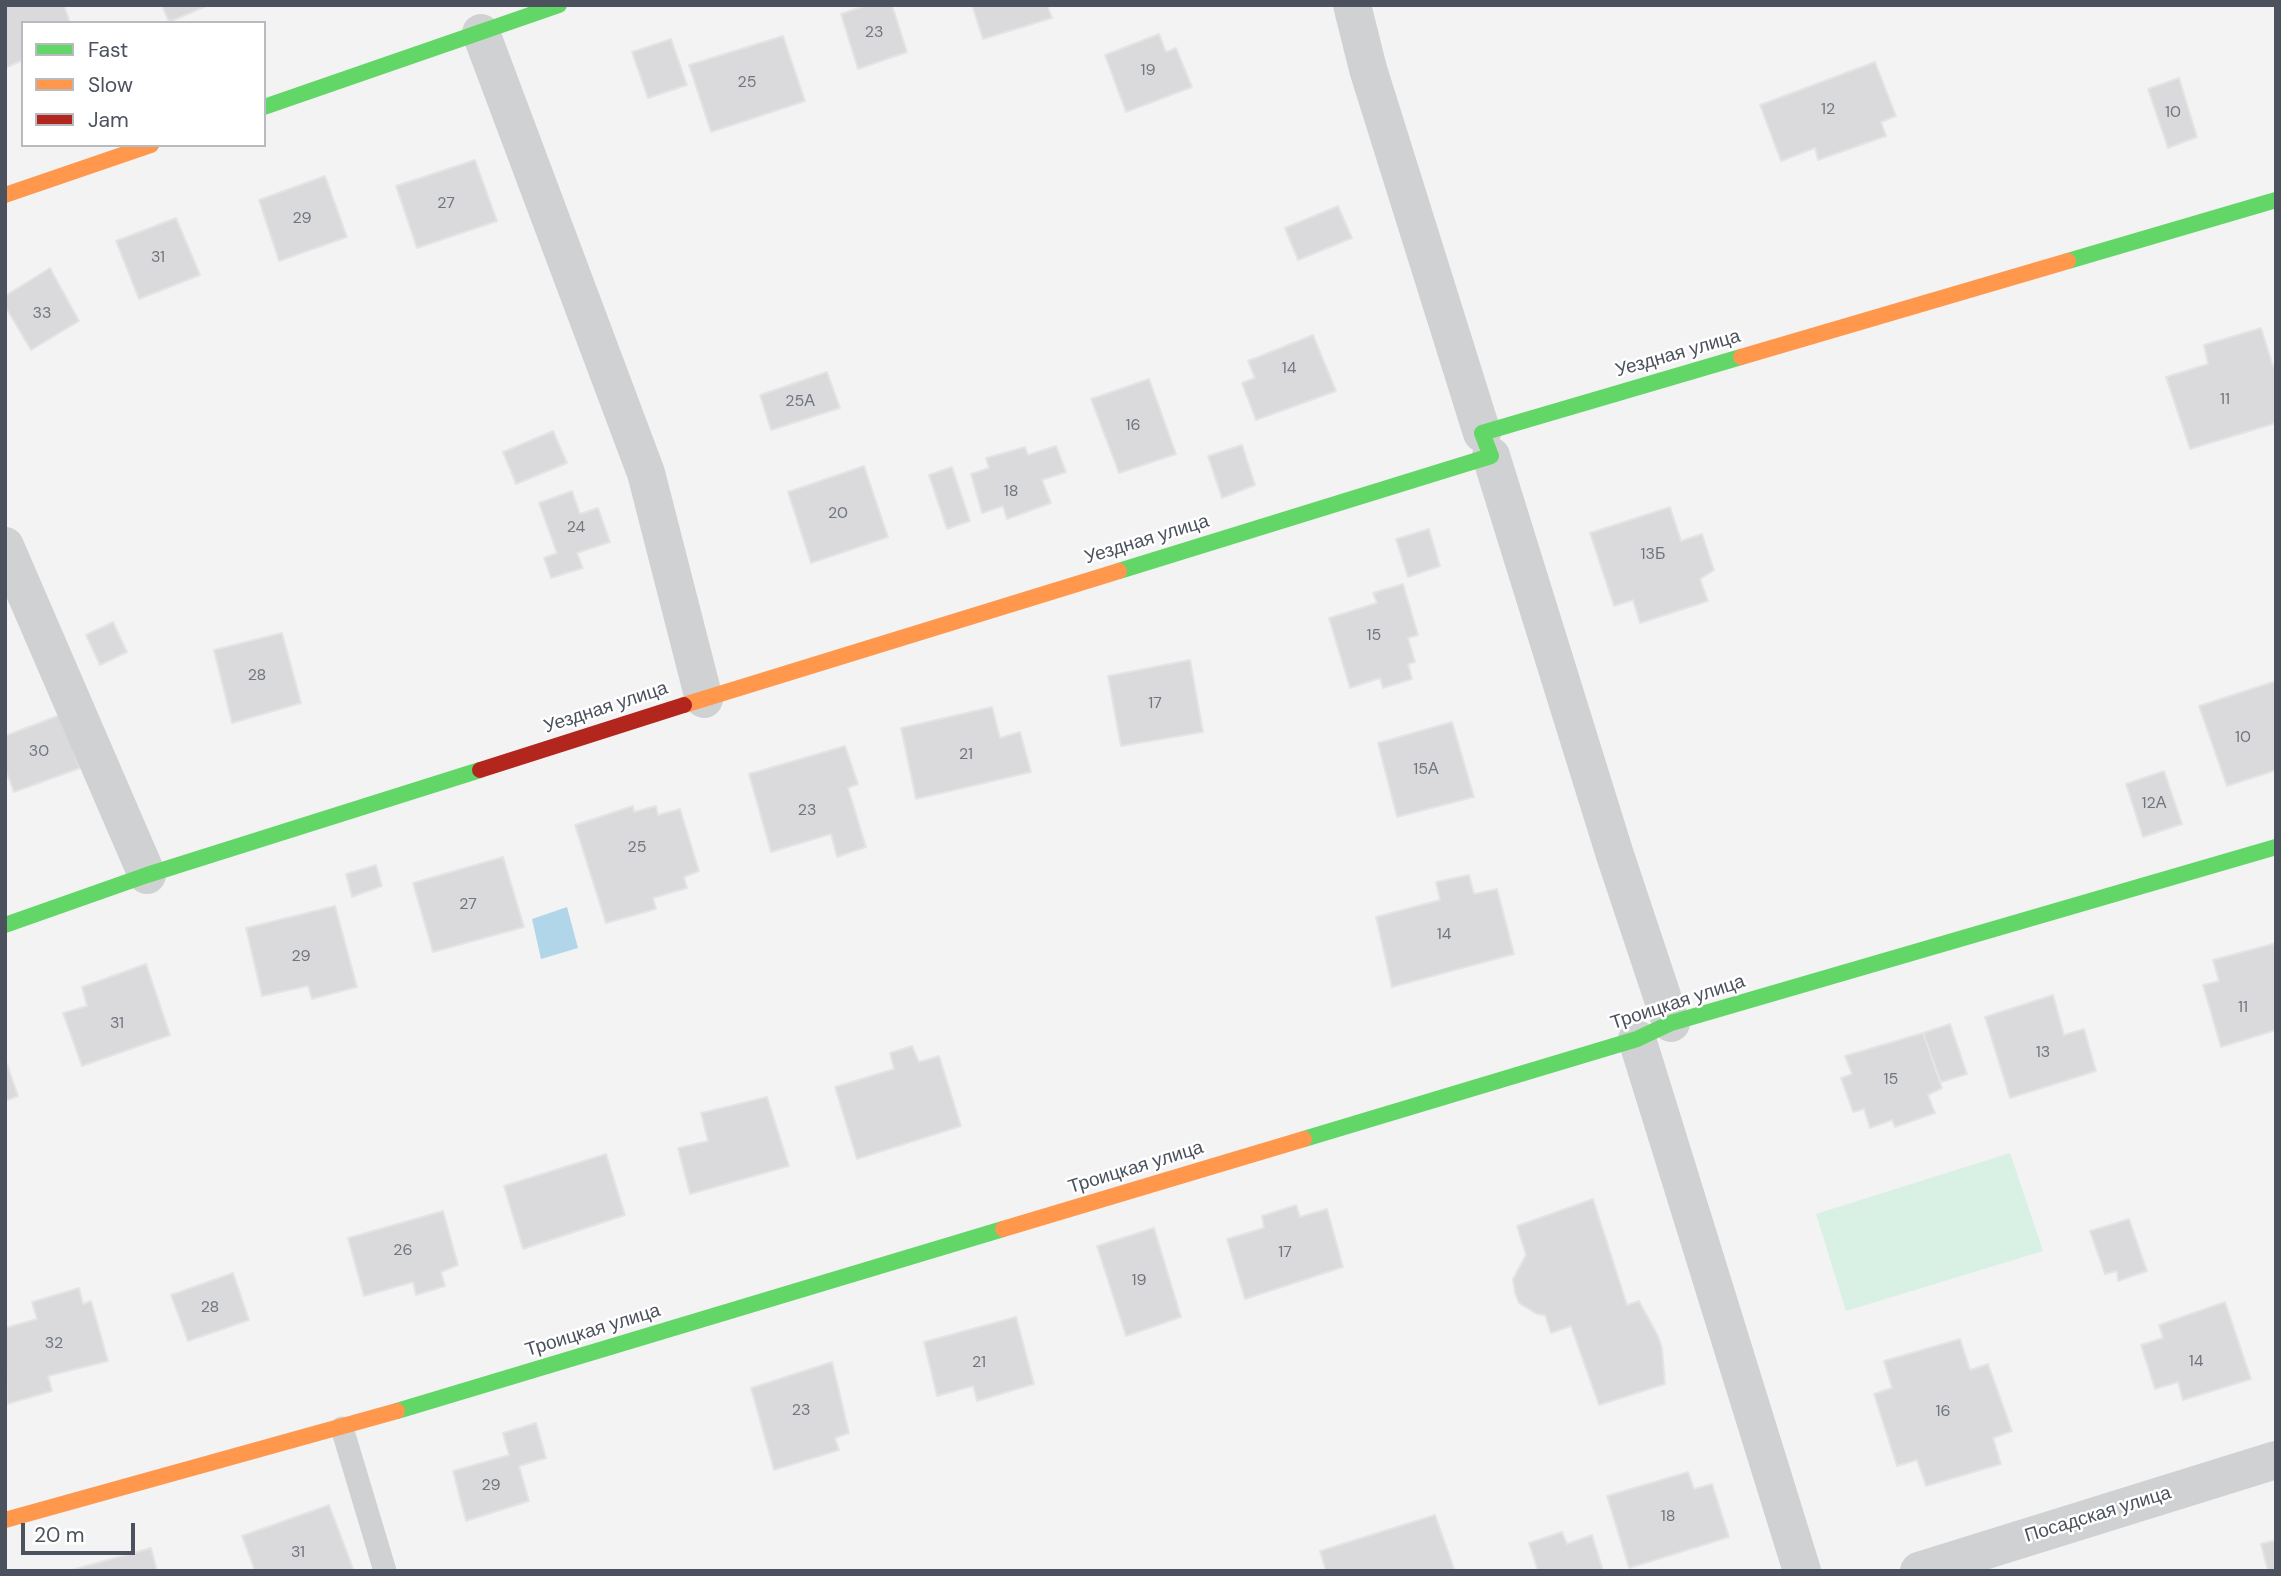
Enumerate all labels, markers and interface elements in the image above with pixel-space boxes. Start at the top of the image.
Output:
legend [21,21,266,147]
house number: 23 [865,23,883,43]
text: Fast [88,36,128,64]
house number: 19 [1140,61,1156,81]
text: Slow [88,71,133,99]
house number: 25 [738,73,756,93]
house number: 12 [1821,100,1835,120]
house number: 10 [2165,103,2181,123]
text: Jam [88,106,129,134]
house number: 27 [437,194,455,214]
house number: 29 [292,209,312,229]
house number: 31 [151,248,165,268]
house number: 33 [33,304,51,324]
street label: Уездная улица [1613,325,1743,383]
house number: 14 [1282,359,1296,379]
house number: 11 [2220,390,2230,410]
house number: 25А [785,392,815,412]
house number: 16 [1125,416,1141,436]
house number: 18 [1004,482,1018,502]
house number: 20 [828,504,848,524]
street label: Уездная улица [1082,510,1212,570]
house number: 24 [567,518,585,538]
house number: 13Б [1641,545,1665,565]
house number: 15 [1367,626,1381,646]
house number: 28 [248,666,266,686]
street label: Уездная улица [541,677,671,739]
house number: 17 [1148,694,1162,714]
house number: 10 [2235,728,2251,748]
house number: 30 [29,742,49,762]
house number: 21 [959,745,973,765]
house number: 15А [1413,760,1439,780]
house number: 12А [2142,794,2166,814]
house number: 23 [798,801,816,821]
house number: 25 [628,838,646,858]
house number: 27 [459,895,477,915]
house number: 14 [1437,925,1451,945]
house number: 29 [291,947,311,967]
street label: Троицкая улица [1608,971,1748,1035]
house number: 11 [2238,998,2248,1018]
house number: 31 [110,1014,124,1034]
house number: 13 [2036,1043,2050,1063]
house number: 15 [1884,1070,1898,1090]
street label: Троицкая улица [1066,1137,1206,1199]
house number: 26 [393,1241,413,1261]
house number: 17 [1278,1243,1292,1263]
house number: 19 [1131,1271,1147,1291]
house number: 28 [201,1298,219,1318]
street label: Троицкая улица [523,1300,663,1362]
house number: 32 [45,1334,63,1354]
house number: 14 [2189,1352,2203,1372]
house number: 21 [972,1353,986,1373]
house number: 23 [792,1401,810,1421]
house number: 16 [1935,1402,1951,1422]
house number: 29 [481,1476,501,1496]
street label: Посадская улица [2022,1482,2174,1548]
house number: 18 [1661,1507,1675,1527]
scale bar [24,1510,138,1554]
text: 20 m [34,1521,85,1549]
house number: 31 [291,1543,305,1563]

